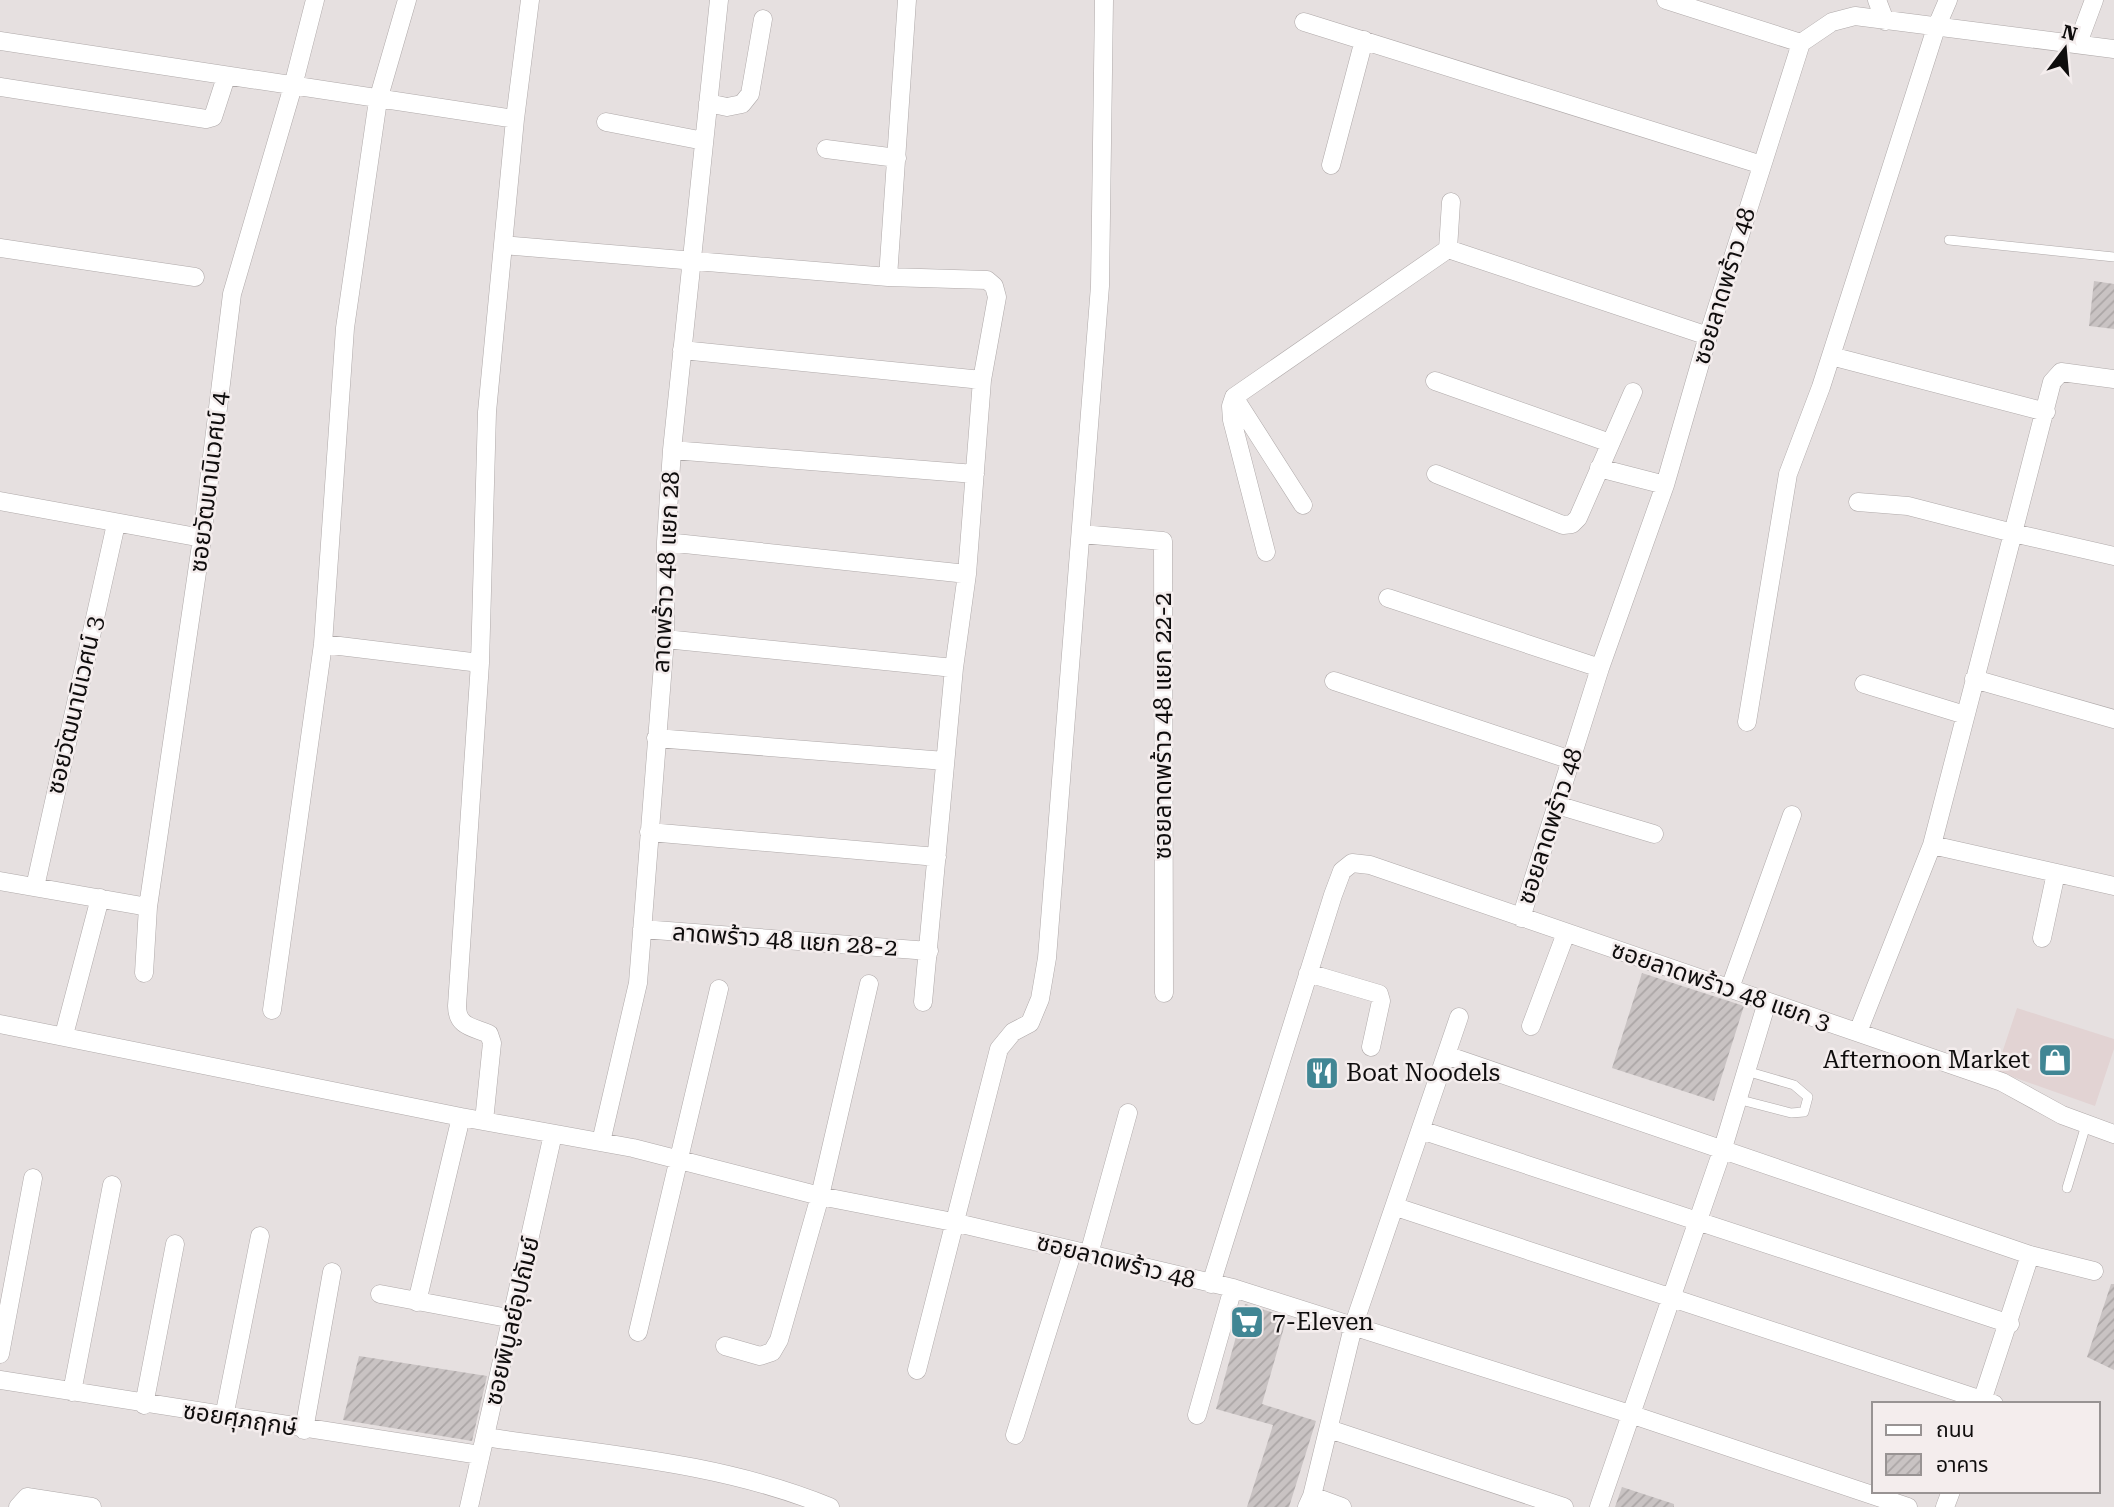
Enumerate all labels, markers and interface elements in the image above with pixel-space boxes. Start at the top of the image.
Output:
north arrow [2030,14,2100,84]
text: N [2059,20,2080,46]
street label: ซอยลาดพร้าว 48 [1687,204,1761,368]
street label: ซอยวัฒนานิเวศน์ 4 [184,389,234,574]
street label: ลาดพร้าว 48 แยก 28 [647,471,685,673]
street label: ซอยลาดพร้าว 48 แยก 22-2 [1149,592,1177,860]
street label: ซอยวัฒนานิเวศน์ 3 [41,613,109,797]
street label: ซอยลาดพร้าว 48 [1512,744,1588,908]
street label: ลาดพร้าว 48 แยก 28-2 [671,918,899,962]
street label: ซอยลาดพร้าว 48 แยก 3 [1608,935,1834,1037]
shop icon: Afternoon Market [2036,1041,2074,1079]
place label: Afternoon Market [1823,1046,2030,1074]
restaurant icon: Boat Noodels [1303,1054,1341,1092]
place label: Boat Noodels [1346,1059,1500,1087]
street label: ซอยลาดพร้าว 48 [1034,1228,1198,1294]
street label: ซอยพิบูลย์อุปถัมย์ [479,1234,546,1408]
supermarket icon: 7-Eleven [1228,1303,1266,1341]
place label: 7-Eleven [1272,1308,1374,1336]
street label: ซอยศุภฤกษ์ [181,1396,299,1443]
legend [1872,1402,2100,1493]
text: ถนน [1936,1418,1974,1442]
text: อาคาร [1936,1453,1988,1477]

